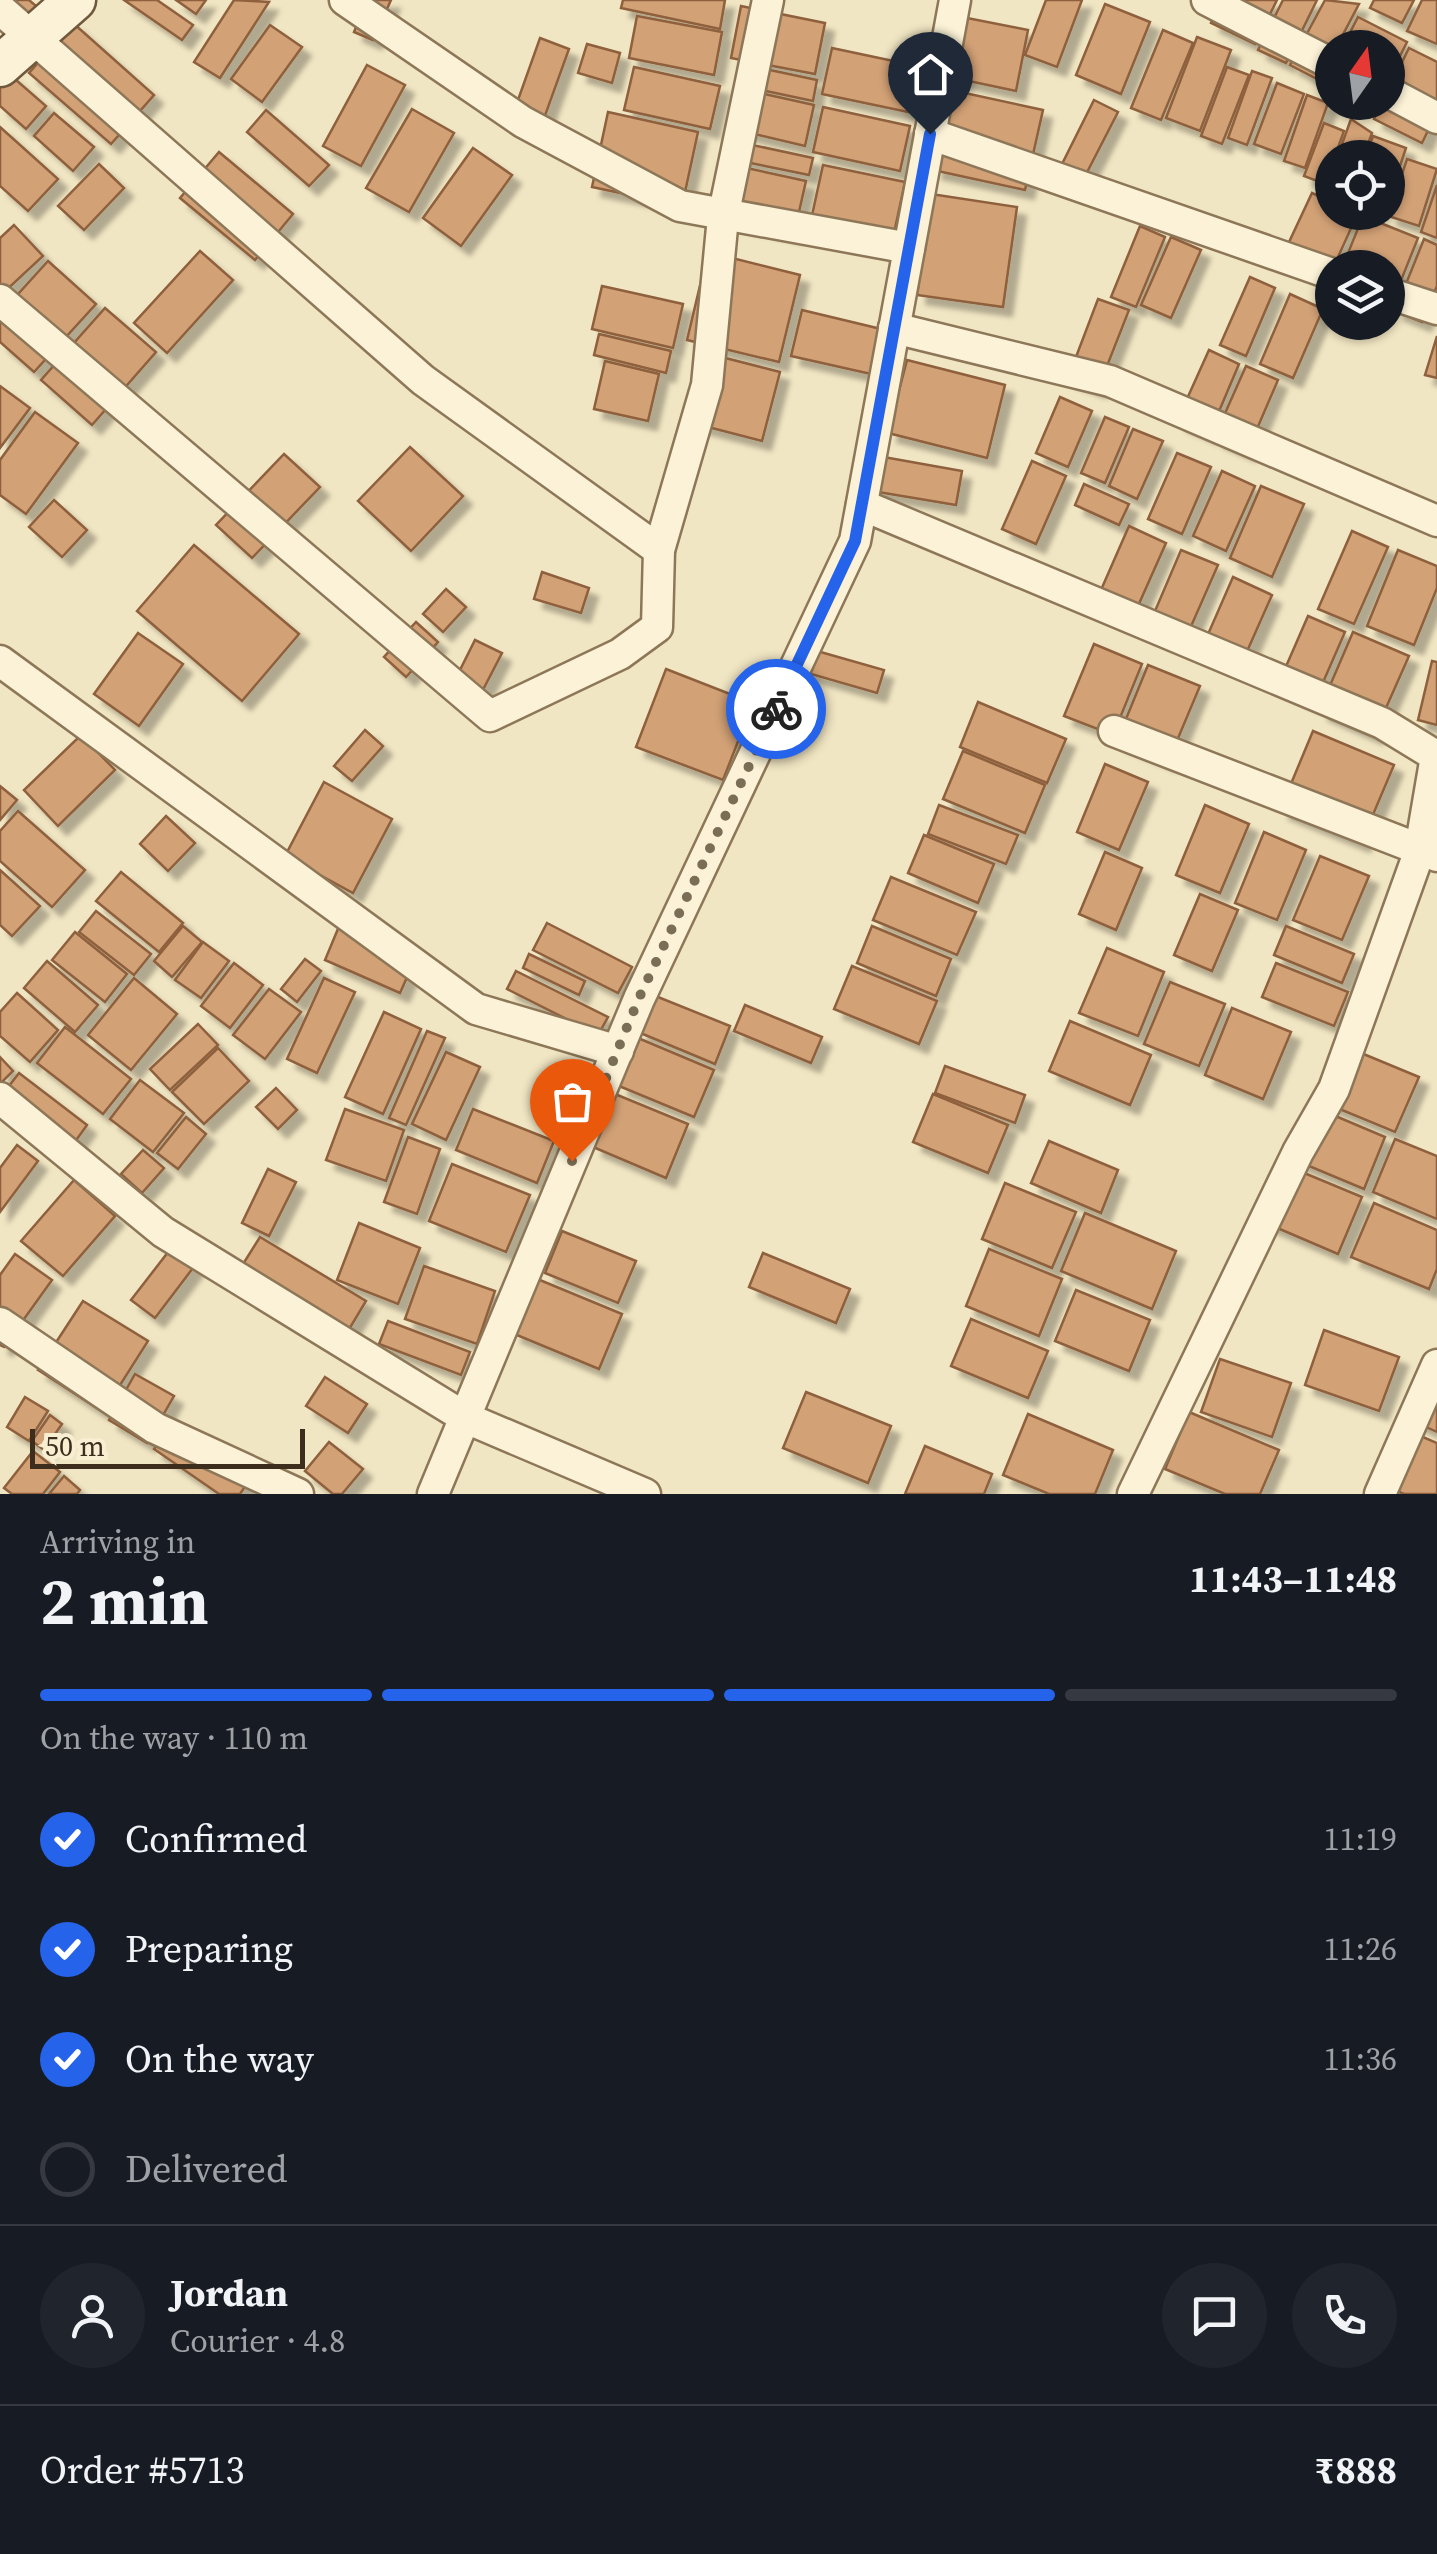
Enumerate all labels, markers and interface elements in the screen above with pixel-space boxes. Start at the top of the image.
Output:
north arrow [1315,30,1405,120]
map controls [1315,30,1405,340]
pin [888,32,973,135]
icon: home [903,47,958,102]
button: locate [1315,140,1405,230]
button: layers [1315,250,1405,340]
courier [726,659,826,759]
icon: bike [749,682,804,737]
pin [530,1059,615,1162]
icon: bag [545,1074,600,1129]
scale bar [30,1424,305,1468]
text: 50 m [45,1427,105,1465]
text: Arriving in [40,1520,195,1564]
text: 11:43–11:48 [1189,1553,1397,1605]
text: 2 min [40,1557,209,1646]
text: On the way · 110 m [40,1716,308,1760]
icon: check [40,1812,95,1867]
text: Confirmed [125,1813,307,1865]
text: 11:19 [1323,1817,1397,1861]
icon: check [40,1922,95,1977]
text: Preparing [125,1923,293,1975]
text: 11:26 [1323,1927,1397,1971]
icon: check [40,2032,95,2087]
text: On the way [125,2033,314,2085]
text: 11:36 [1323,2037,1397,2081]
text: Delivered [125,2143,288,2195]
button: person [40,2263,145,2368]
button: chat [1162,2263,1267,2368]
button: phone [1292,2263,1397,2368]
text: Jordan [170,2267,288,2319]
text: Courier · 4.8 [170,2319,345,2363]
text: Order #5713 [40,2444,244,2496]
text: ₹888 [1315,2444,1397,2496]

